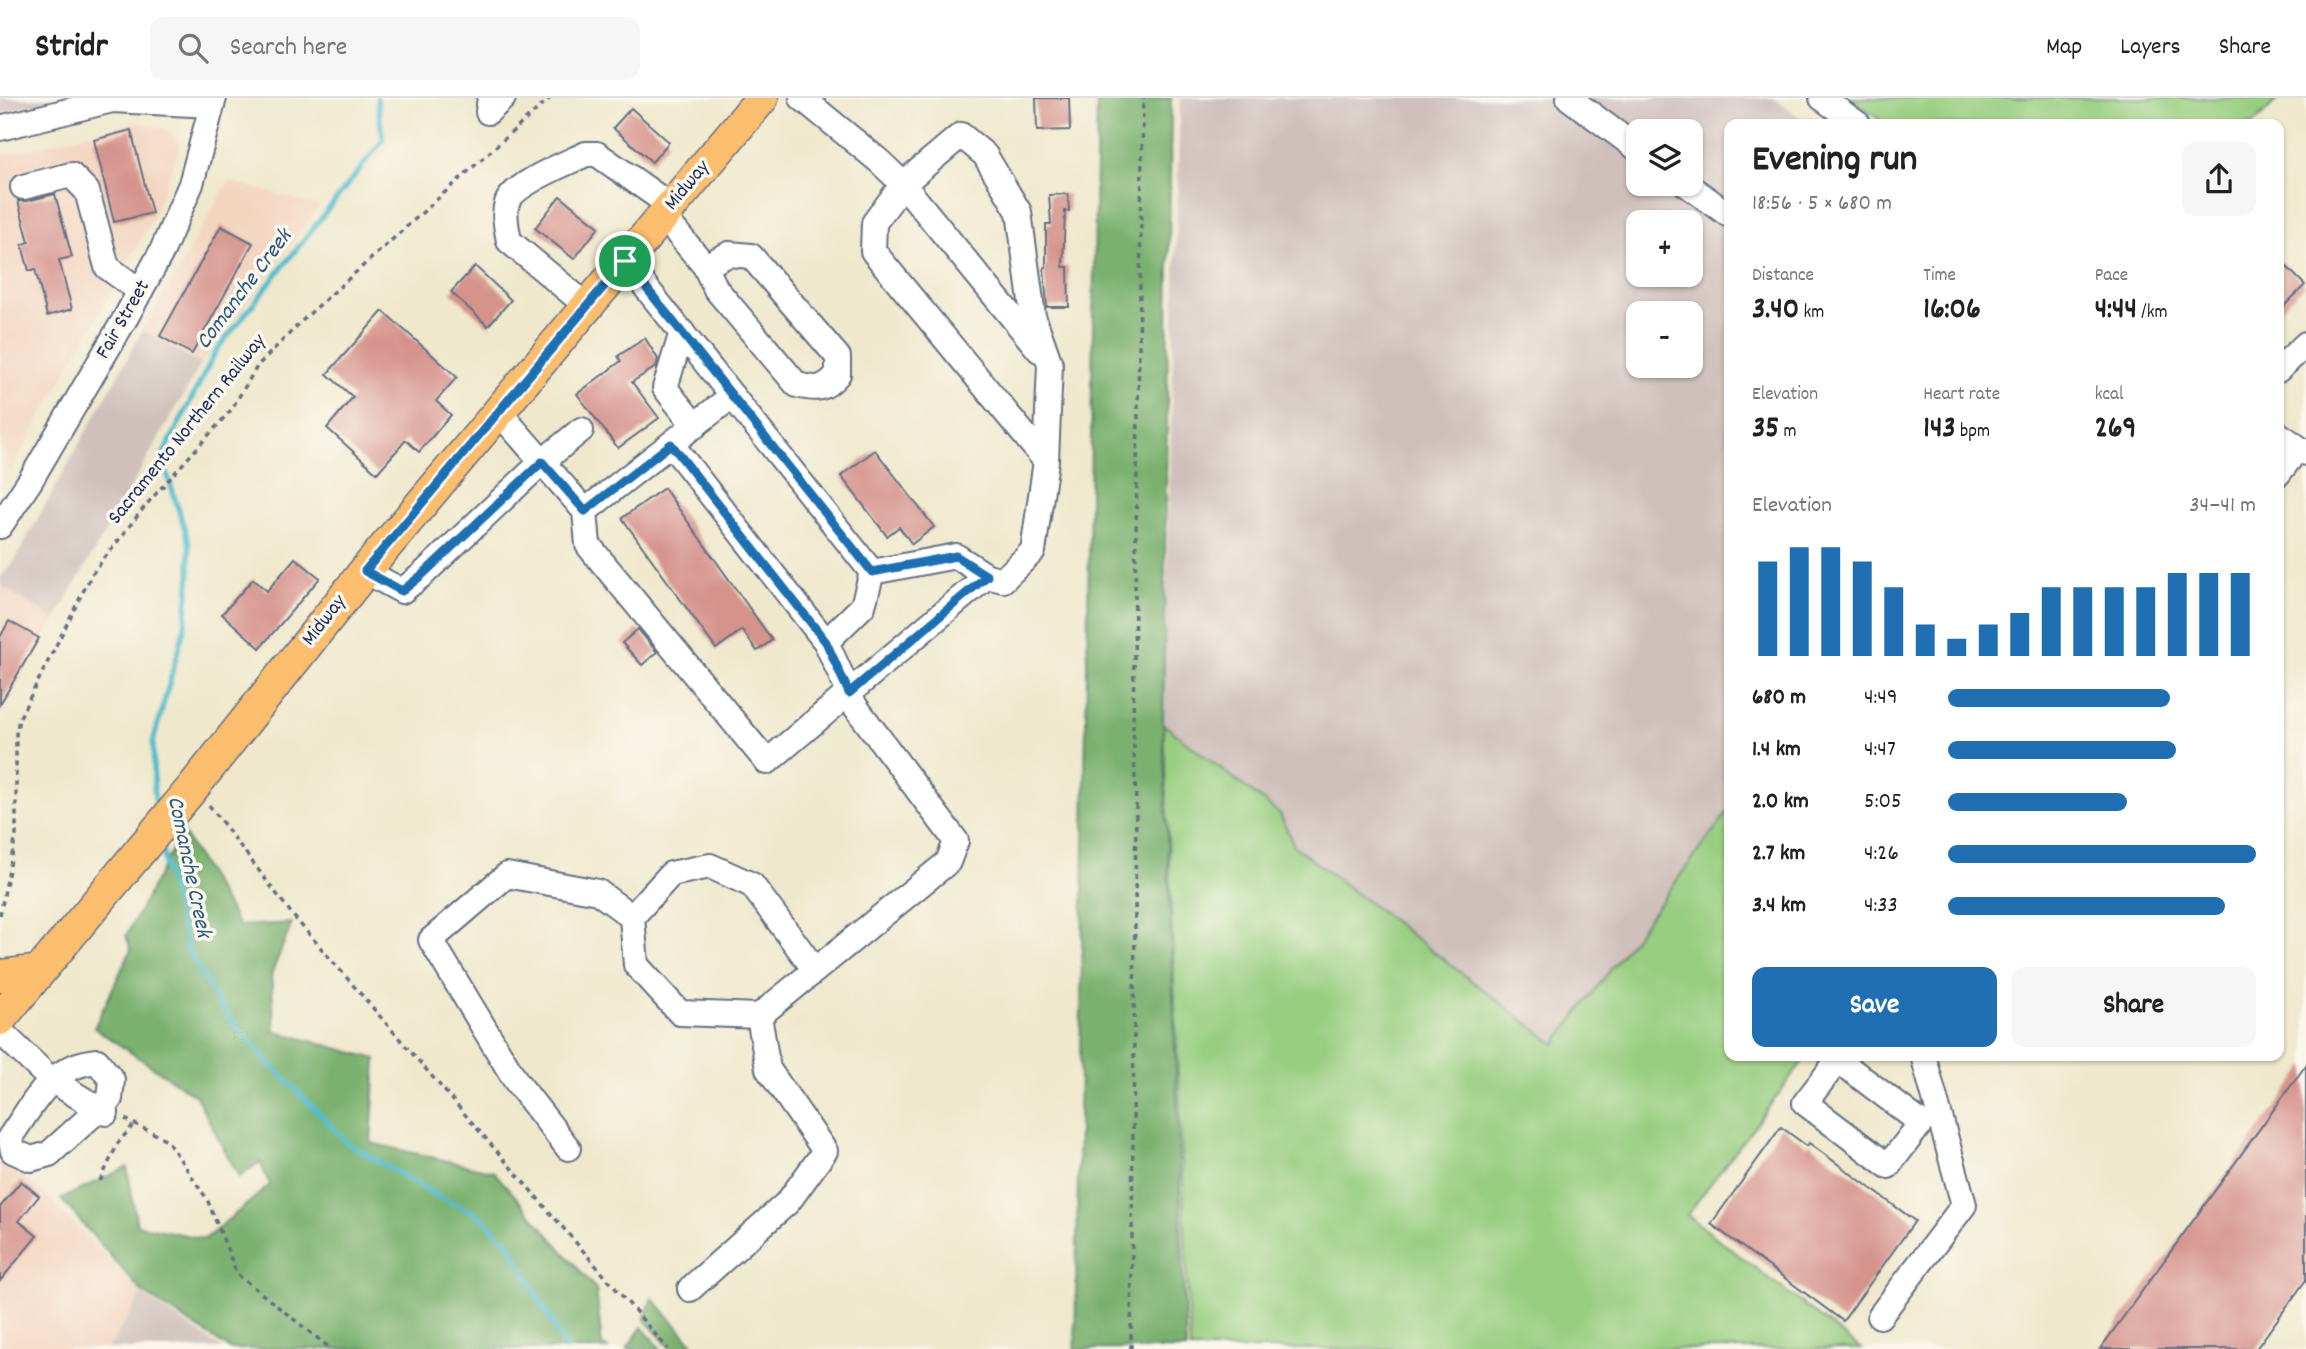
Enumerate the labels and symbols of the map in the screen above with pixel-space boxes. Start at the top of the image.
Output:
street label: Midway [658,154,718,218]
water label: Comanche Creek [189,221,303,357]
pin [595,231,655,291]
street label: Fair Street [89,275,159,365]
street label: Sacramento Northern Railway [102,328,275,532]
street label: Midway [295,589,355,653]
water label: Comanche Creek [157,793,220,943]

